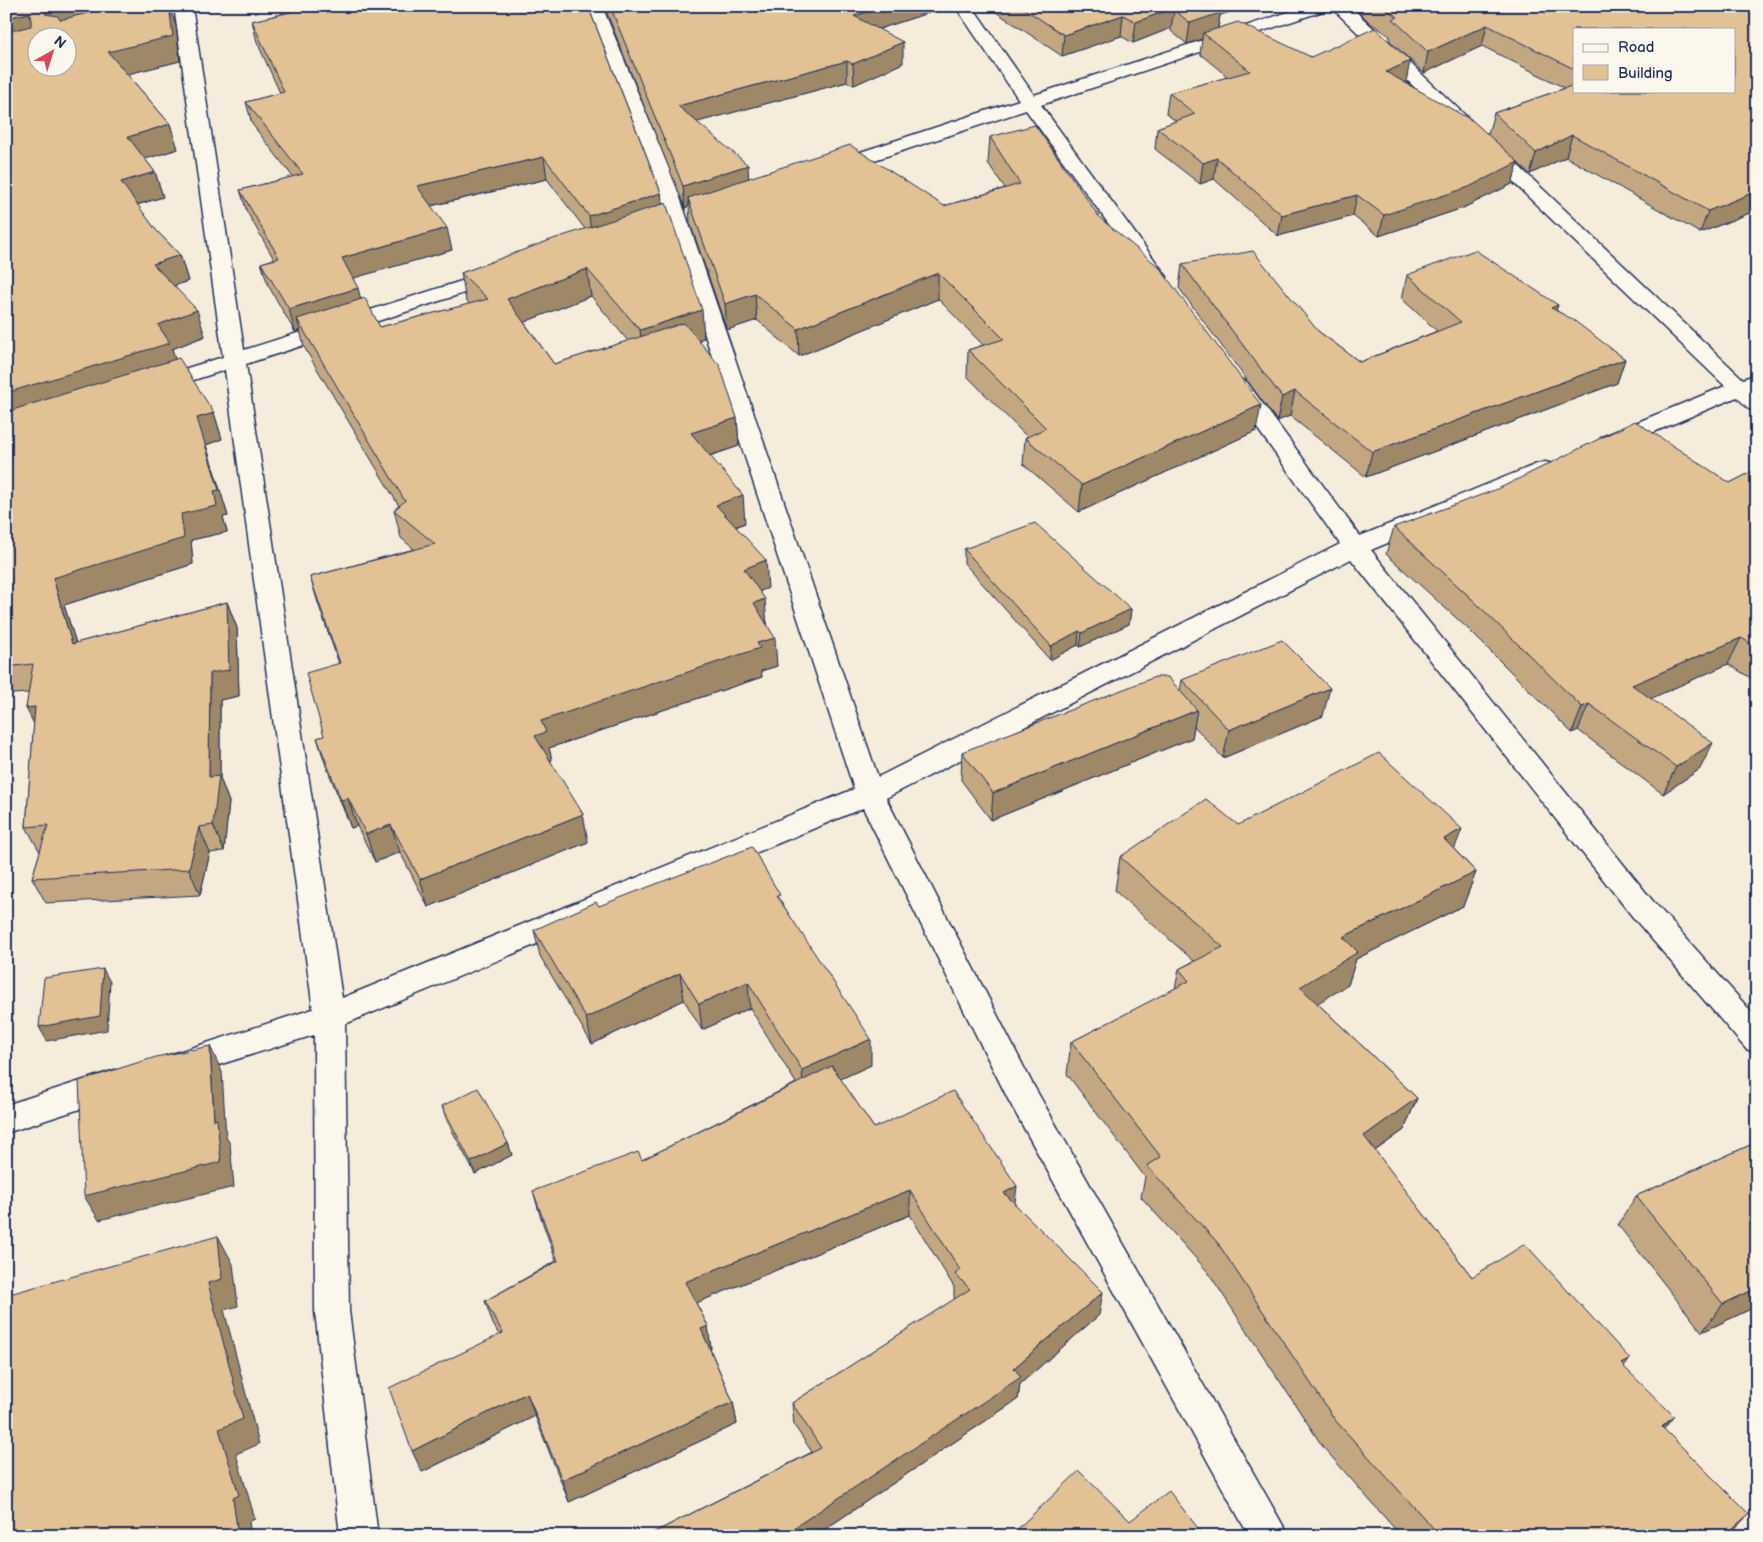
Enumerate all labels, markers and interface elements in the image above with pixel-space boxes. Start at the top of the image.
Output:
north arrow [28,28,78,78]
legend [1573,28,1736,92]
text: N [50,32,69,52]
text: Road [1618,38,1654,57]
text: Building [1618,64,1673,83]

